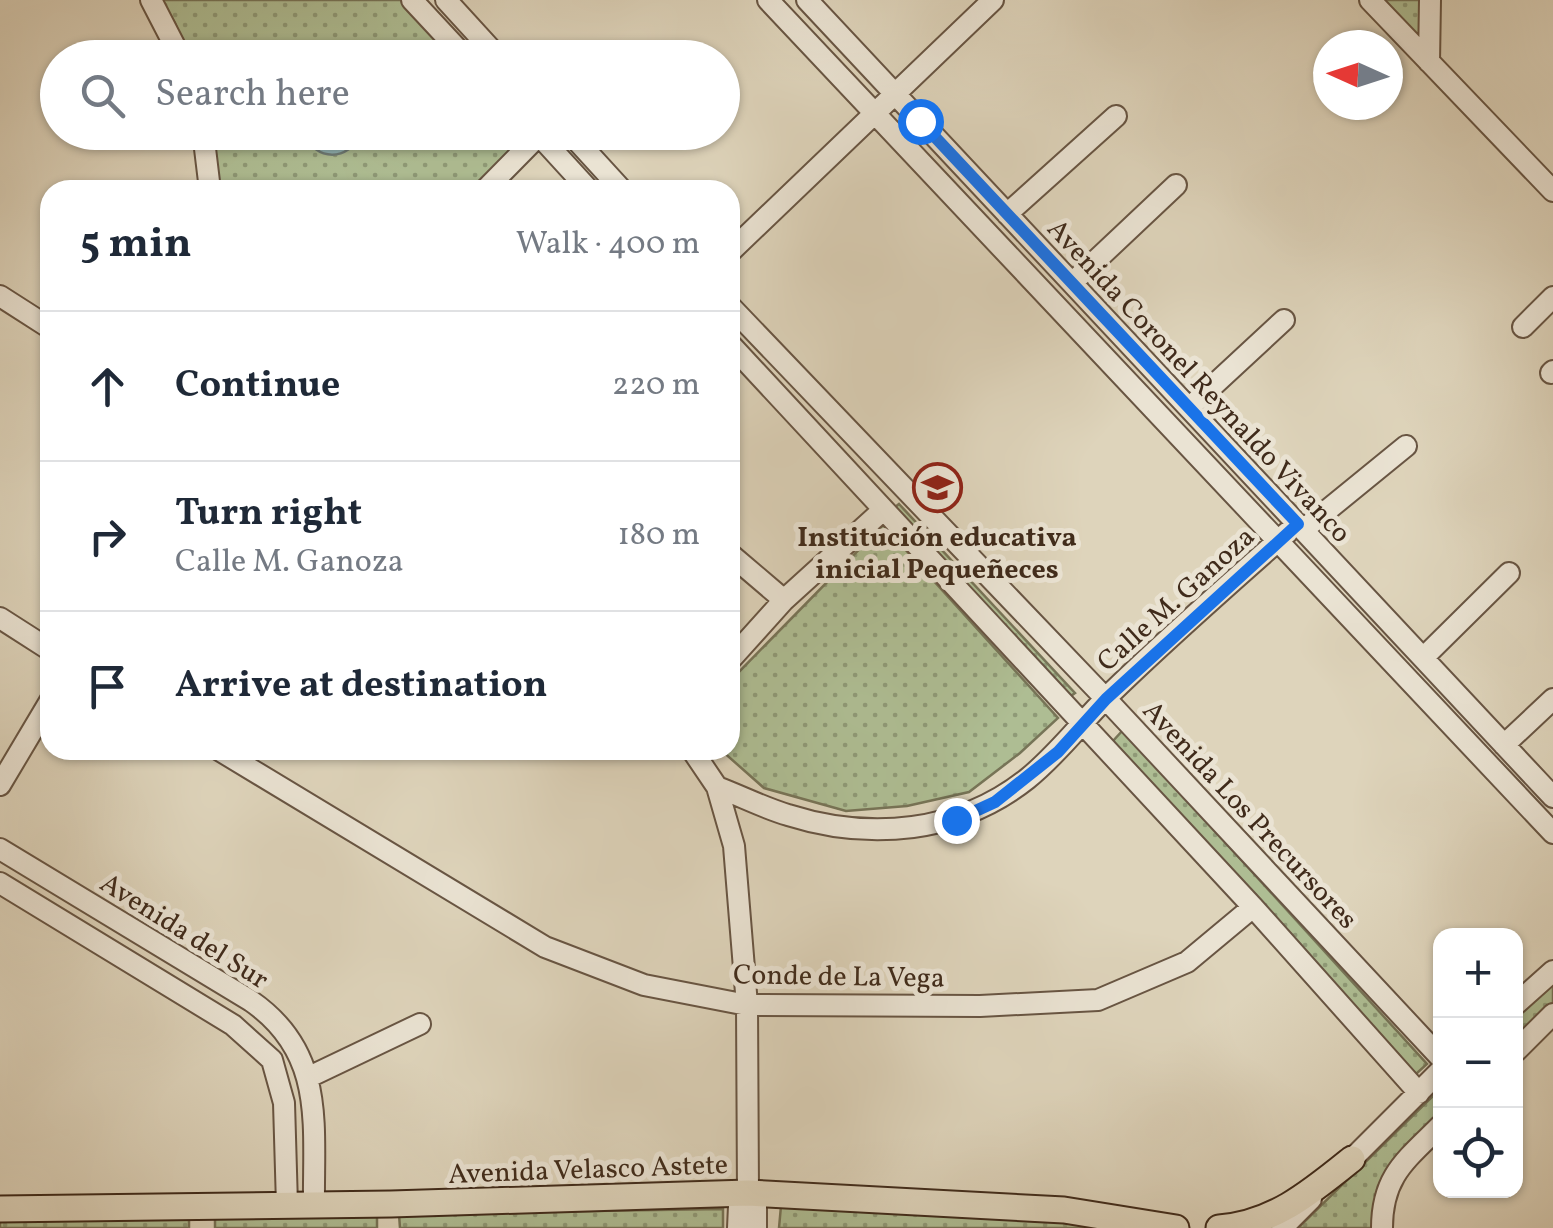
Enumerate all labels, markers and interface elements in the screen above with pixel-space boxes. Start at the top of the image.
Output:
north arrow [1313,30,1403,120]
search box [40,40,740,150]
icon: search [75,68,130,123]
text: Search here [155,69,350,122]
route start [898,99,944,145]
street label: Avenida Coronel Reynaldo Vivanco [1037,211,1359,552]
text: 5 min [80,216,192,275]
text: Walk · 400 m [516,223,700,267]
icon: ahead [80,359,135,414]
text: Continue [175,360,340,413]
text: 220 m [612,364,700,408]
school or university icon: Institución educativa inicial Pequeñeces [911,462,963,514]
text: Turn right [175,488,362,541]
icon: right [80,509,135,564]
text: 180 m [617,514,700,558]
street label: Calle M. Ganoza [1089,518,1264,681]
place label: Institución educativa inicial Pequeñeces [797,519,1077,590]
text: Calle M. Ganoza [175,541,404,585]
icon: arrive [80,659,135,714]
text: Arrive at destination [175,660,548,713]
street label: Avenida Los Precursores [1133,693,1366,939]
route end [934,798,980,844]
street label: Avenida del Sur [92,865,276,1000]
map controls [1433,928,1523,1198]
button: + [1433,928,1523,1018]
street label: Conde de La Vega [733,956,945,999]
button: − [1433,1018,1523,1108]
button: locate [1433,1108,1523,1198]
street label: Avenida Velasco Astete [448,1146,729,1195]

